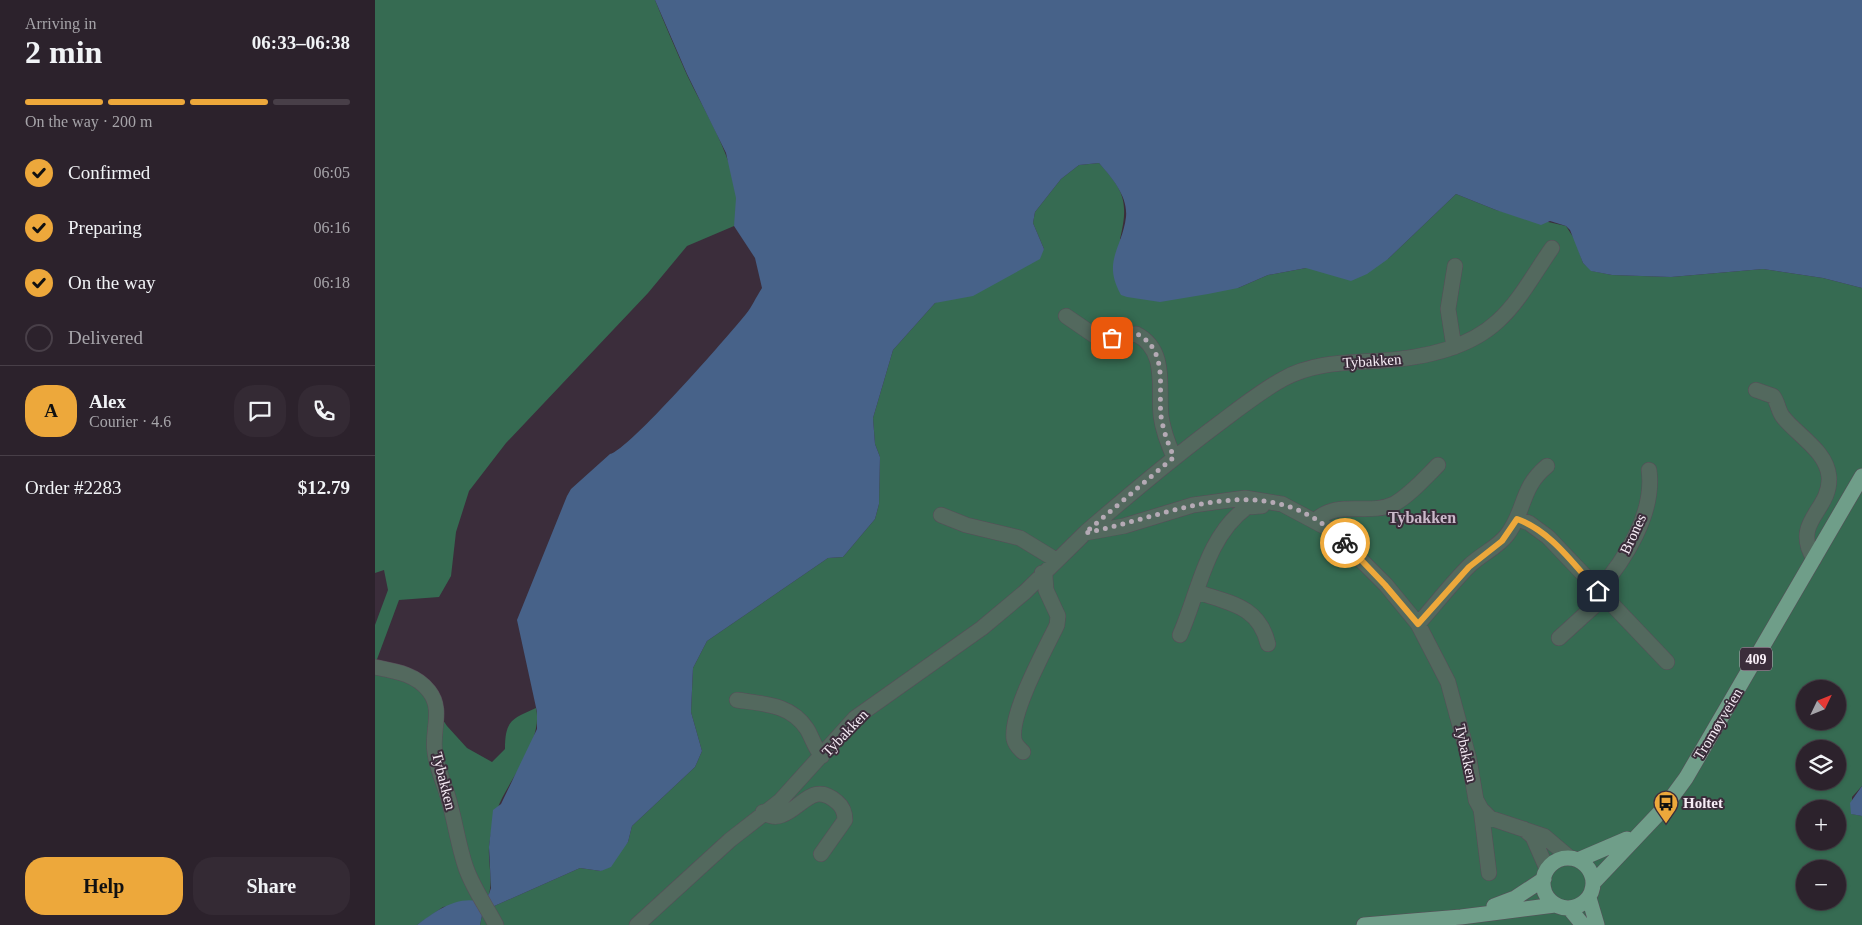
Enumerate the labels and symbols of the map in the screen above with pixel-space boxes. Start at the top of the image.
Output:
pin [1091,317,1133,359]
street label: Tybakken [1342,351,1402,371]
district label: Tybakken [1388,509,1456,527]
street label: Brones [1617,511,1649,557]
courier [1320,518,1370,568]
pin [1577,570,1619,612]
road number: 409 [1740,648,1772,671]
north arrow [1796,680,1846,730]
street label: Tromøyveien [1690,685,1746,763]
street label: Tybakken [819,706,872,760]
street label: Tybakken [1452,723,1480,784]
street label: Tybakken [429,750,459,812]
bus stop icon: Holtet [1653,790,1679,824]
place label: Holtet [1683,795,1723,811]

